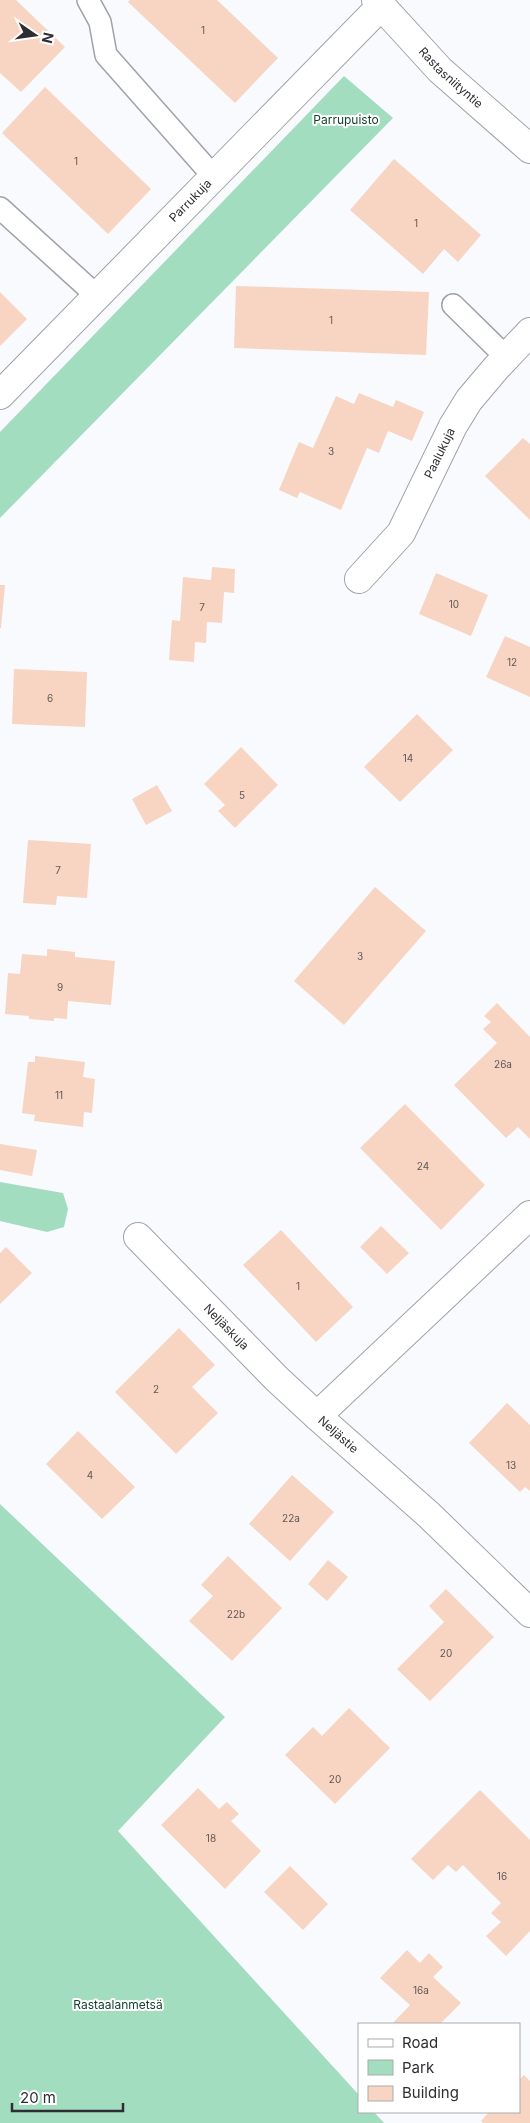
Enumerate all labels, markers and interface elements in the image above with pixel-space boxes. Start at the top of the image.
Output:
north arrow [10,10,60,60]
house number: 1 [201,24,205,36]
text: N [39,31,58,45]
street label: Rastasniityntie [416,44,486,111]
park label: Parrupuisto [313,112,379,127]
house number: 1 [74,155,78,167]
street label: Parrukuja [166,176,214,225]
house number: 1 [414,217,418,229]
house number: 1 [329,314,333,326]
street label: Paalukuja [421,425,458,481]
house number: 3 [328,445,334,457]
house number: 10 [449,598,459,610]
house number: 7 [199,601,205,613]
house number: 12 [507,656,517,668]
house number: 6 [47,692,53,704]
house number: 14 [403,752,413,764]
house number: 5 [239,789,245,801]
house number: 7 [55,864,61,876]
house number: 3 [357,950,363,962]
house number: 9 [57,981,63,993]
house number: 26a [494,1058,512,1070]
house number: 11 [55,1089,63,1101]
house number: 24 [417,1160,429,1172]
house number: 1 [296,1280,300,1292]
street label: Neljäskuja [201,1301,252,1353]
house number: 2 [153,1383,159,1395]
street label: Neljästie [315,1412,362,1456]
house number: 13 [506,1459,516,1471]
house number: 4 [87,1469,93,1481]
house number: 22a [282,1512,300,1524]
house number: 22b [227,1608,245,1620]
house number: 20 [440,1647,452,1659]
house number: 20 [329,1773,341,1785]
house number: 18 [206,1832,216,1844]
house number: 16 [497,1870,507,1882]
house number: 16a [413,1984,429,1996]
park label: Rastaalanmetsä [73,1997,163,2012]
legend [358,2023,520,2113]
text: Road [402,2033,438,2052]
text: Park [402,2058,435,2077]
scale bar [12,2080,124,2112]
text: Building [402,2083,459,2102]
text: 20 m [20,2088,56,2107]

